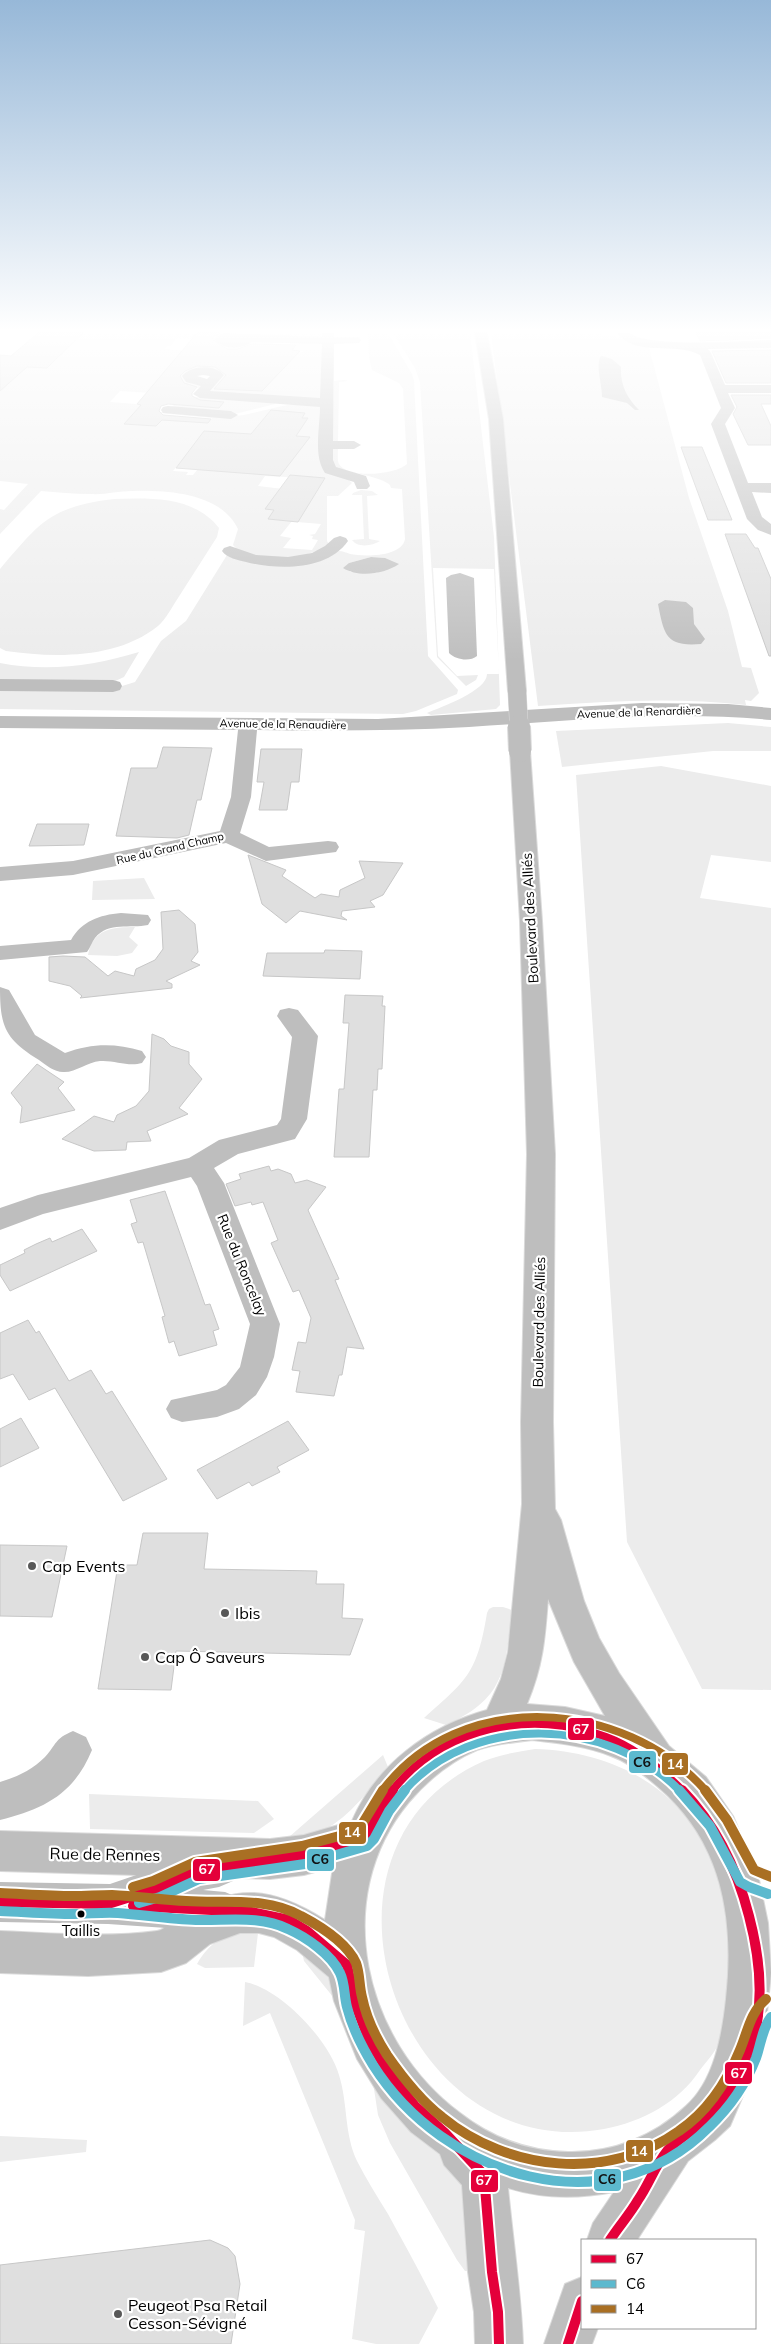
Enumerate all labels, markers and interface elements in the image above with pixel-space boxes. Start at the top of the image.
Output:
street label: Avenue de la Renardière [577,703,701,721]
street label: Avenue de la Renaudière [220,716,346,732]
street label: Rue du Grand Champ [115,829,226,867]
street label: Boulevard des Alliés [518,852,542,984]
street label: Rue du Roncelay [213,1211,271,1319]
street label: Boulevard des Alliés [529,1256,549,1387]
place label: Cap Events [42,1556,125,1576]
marker: Cap Events [26,1560,38,1572]
place label: Ibis [235,1603,261,1623]
marker: Ibis [219,1607,231,1619]
place label: Cap Ô Saveurs [155,1647,265,1667]
marker: Cap Ô Saveurs [139,1651,151,1663]
line badge: 67 [567,1717,595,1741]
text: 67 [573,1720,589,1738]
line badge: C6 [628,1750,657,1774]
line badge: 14 [661,1752,689,1776]
text: C6 [633,1753,651,1771]
text: 14 [667,1755,684,1773]
line badge: 14 [338,1821,367,1845]
text: 14 [344,1823,361,1841]
street label: Rue de Rennes [50,1843,161,1865]
line badge: C6 [306,1848,335,1872]
text: C6 [311,1850,329,1868]
line badge: 67 [192,1858,221,1882]
text: 67 [199,1860,215,1878]
marker: Taillis [76,1909,86,1919]
place label: Taillis [62,1921,100,1940]
line badge: 67 [724,2061,753,2085]
text: 67 [731,2064,747,2082]
line badge: 14 [625,2139,654,2163]
text: 14 [631,2142,648,2160]
line badge: C6 [593,2168,622,2192]
line badge: 67 [470,2169,499,2193]
text: C6 [598,2170,616,2188]
text: 67 [476,2171,492,2189]
legend [581,2239,756,2329]
text: 67 [626,2249,644,2268]
text: C6 [626,2274,645,2293]
place label: Peugeot Psa Retail Cesson-Sévigné [128,2295,267,2333]
text: 14 [626,2299,644,2318]
marker: Peugeot Psa Retail Cesson-Sévigné [112,2308,124,2320]

